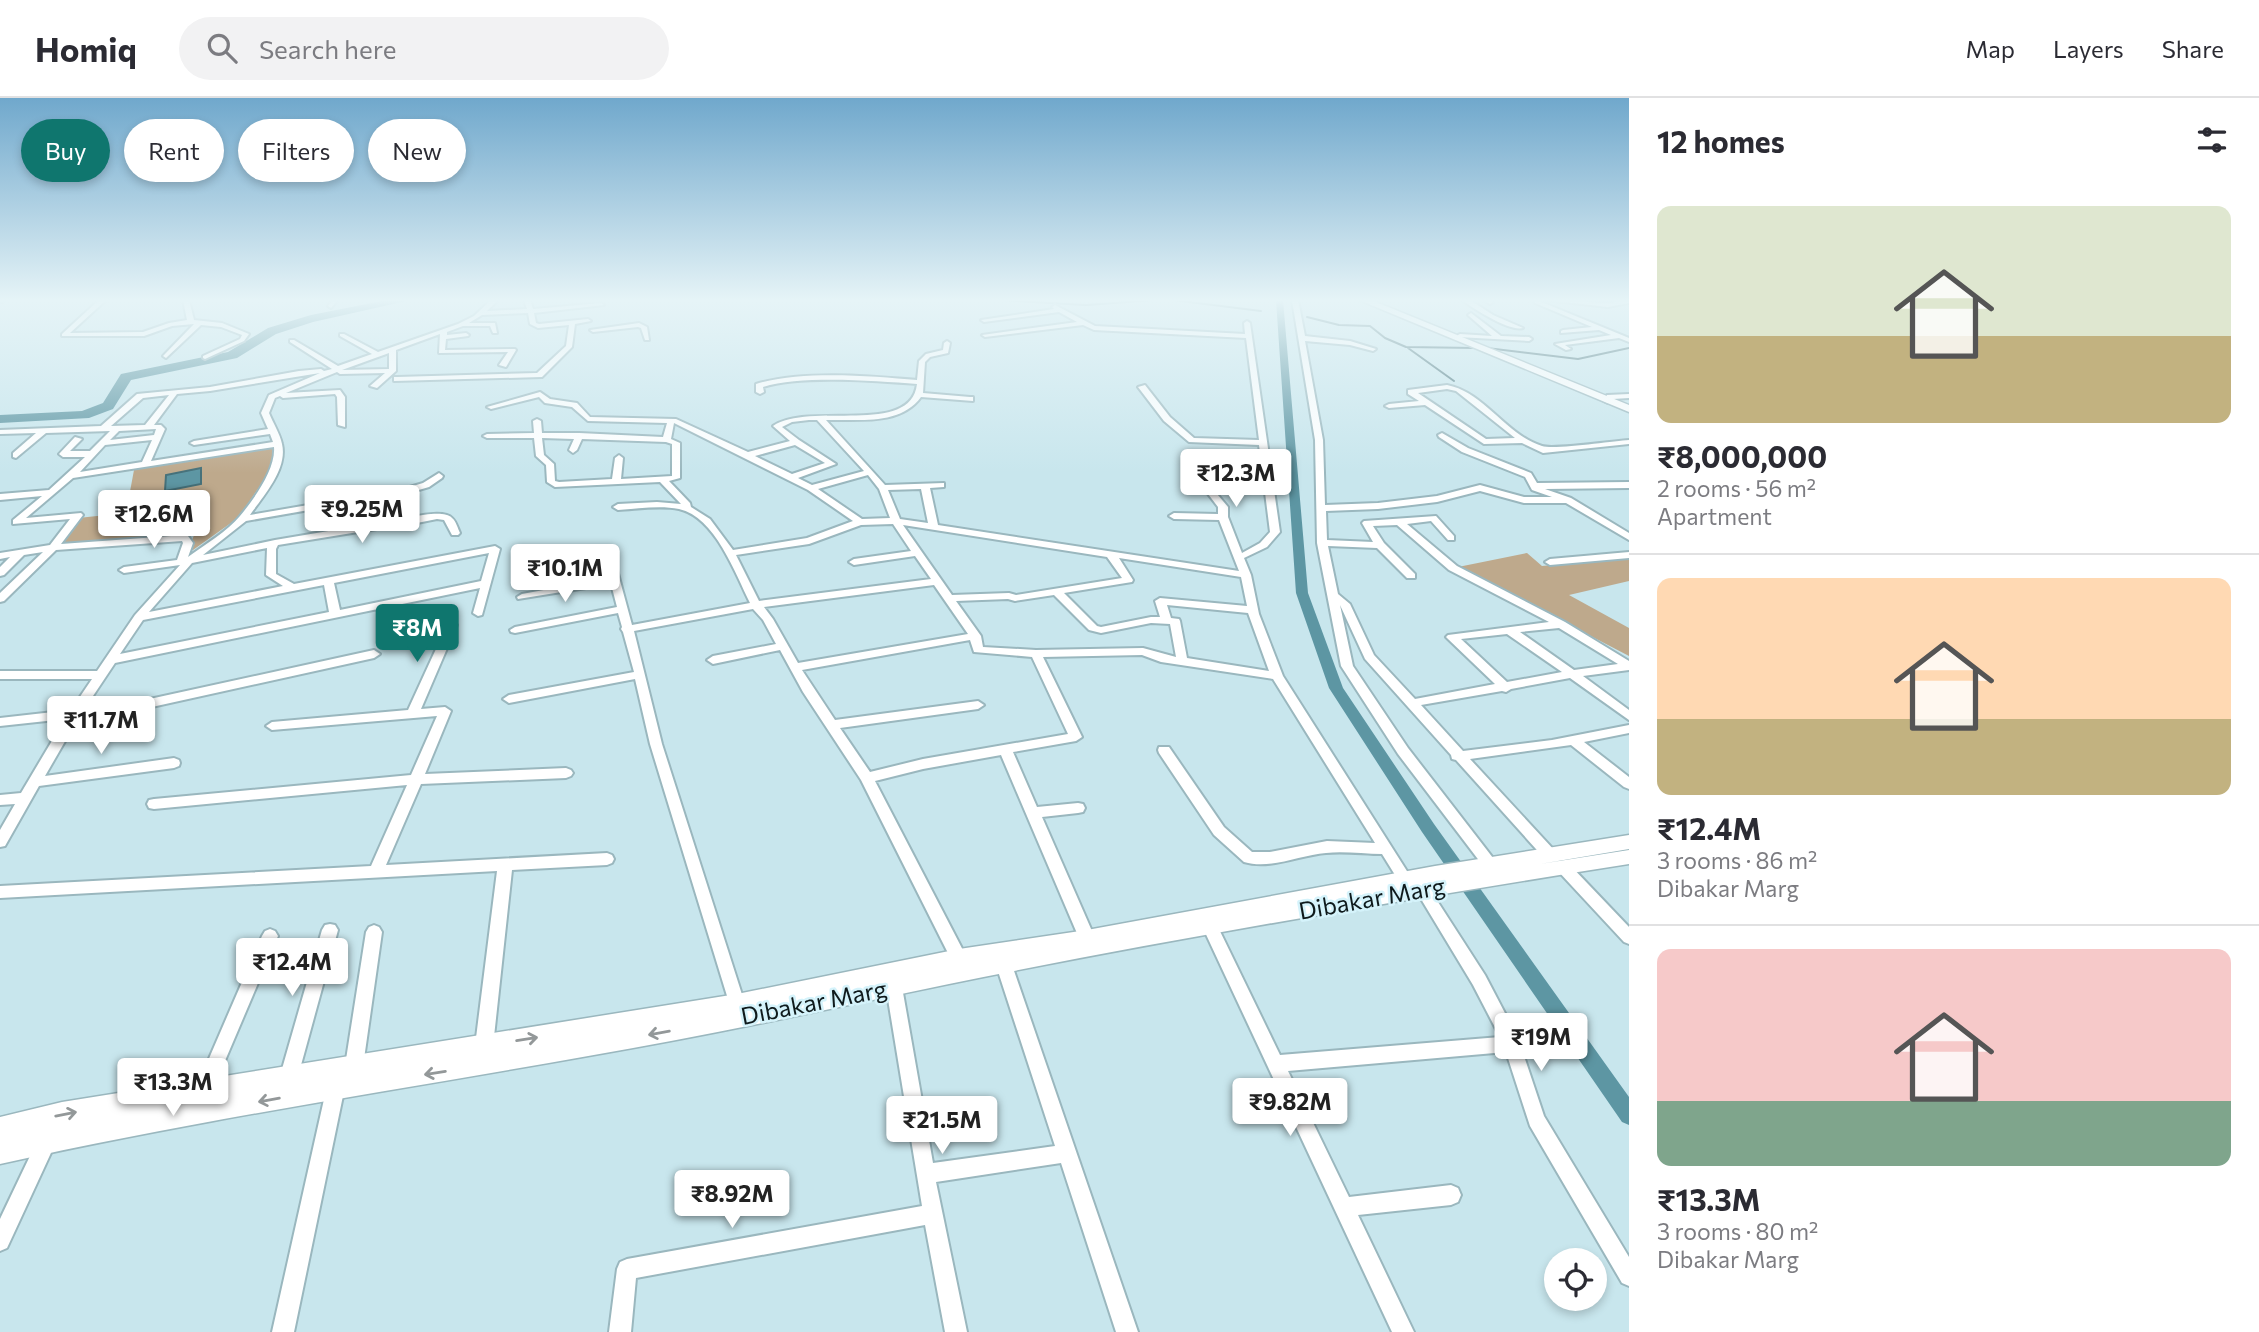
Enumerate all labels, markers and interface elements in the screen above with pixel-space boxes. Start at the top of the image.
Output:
search box [179,17,669,80]
text: Homiq [35,28,137,69]
icon: search [203,29,241,67]
text: Search here [259,33,396,64]
text: Map [1966,34,2015,63]
text: Layers [2053,34,2124,63]
text: Share [2162,34,2224,63]
chip: Buy [21,119,110,182]
chip: Rent [124,119,224,182]
chip: Filters [238,119,354,182]
chip: New [368,119,466,182]
icon: filters [2193,121,2231,159]
text: 12 homes [1657,122,1785,159]
icon: home [1881,251,2007,377]
text: ₹8,000,000 [1657,437,1827,474]
pin: ₹12.3M [1179,450,1293,509]
text: ₹12.3M [1196,458,1276,486]
text: 2 rooms · 56 m² [1657,474,1816,502]
pin: ₹9.25M [305,486,419,545]
pin: ₹12.6M [97,490,211,550]
text: ₹9.25M [321,494,403,522]
text: ₹12.6M [114,499,194,527]
text: Apartment [1657,502,1772,530]
pin: ₹10.1M [508,545,622,604]
text: ₹10.1M [527,553,603,581]
pin: ₹8M [383,604,451,664]
text: ₹8M [392,613,442,641]
icon: home [1881,623,2007,749]
pin: ₹11.7M [44,696,158,756]
text: ₹11.7M [63,705,139,733]
text: ₹12.4M [1657,809,1761,846]
text: 3 rooms · 86 m² [1657,846,1817,874]
street label: Dibakar Marg [1296,870,1447,925]
text: Dibakar Marg [1657,874,1799,902]
pin: ₹12.4M [235,939,349,998]
text: ₹12.4M [252,947,332,975]
street label: Dibakar Marg [738,973,889,1030]
icon: home [1881,994,2007,1120]
pin: ₹19M [1500,1014,1582,1073]
text: ₹19M [1511,1022,1571,1050]
one-way arrow [648,1027,671,1040]
one-way arrow [515,1032,538,1045]
pin: ₹13.3M [116,1058,230,1118]
text: ₹13.3M [133,1067,213,1095]
one-way arrow [424,1067,447,1080]
pin: ₹9.82M [1233,1079,1347,1138]
text: ₹9.82M [1248,1087,1332,1115]
one-way arrow [258,1094,281,1107]
pin: ₹21.5M [885,1096,999,1156]
text: ₹21.5M [902,1105,982,1133]
one-way arrow [54,1106,77,1120]
pin: ₹8.92M [675,1170,789,1230]
text: ₹8.92M [690,1179,774,1207]
text: ₹13.3M [1657,1180,1761,1217]
text: 3 rooms · 80 m² [1657,1217,1818,1245]
text: Dibakar Marg [1657,1245,1799,1273]
map controls [1544,1248,1607,1311]
button: locate [1544,1248,1607,1311]

